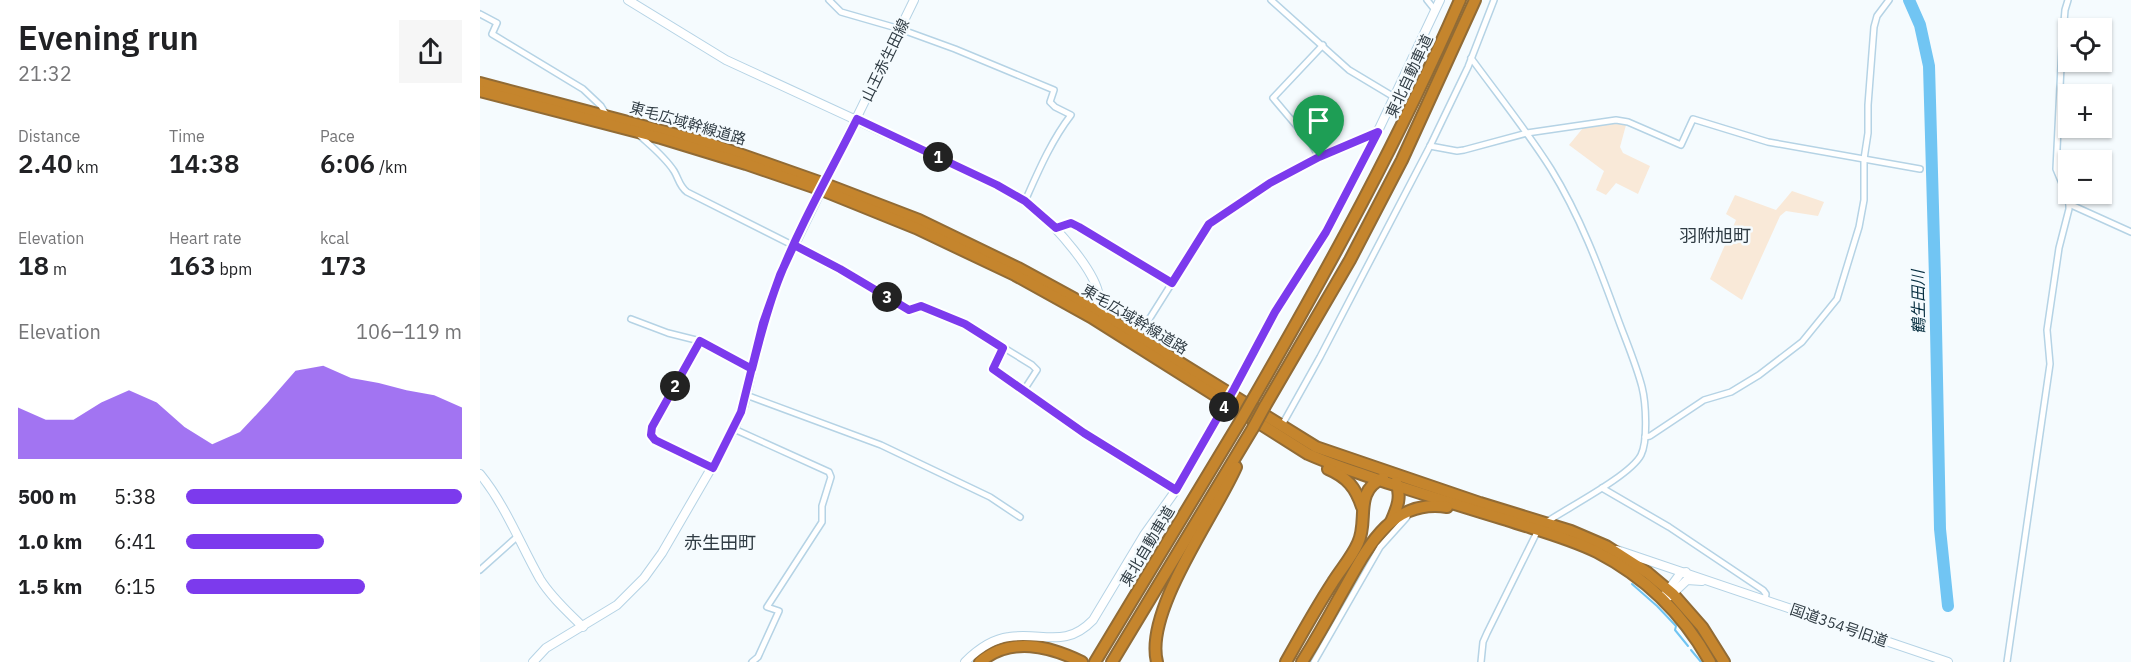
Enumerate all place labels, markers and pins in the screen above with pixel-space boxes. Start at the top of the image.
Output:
pin [1293,95,1344,157]
pin: 1 [923,142,953,172]
pin: 3 [872,282,902,312]
pin: 2 [660,371,690,401]
pin: 4 [1209,392,1239,422]

